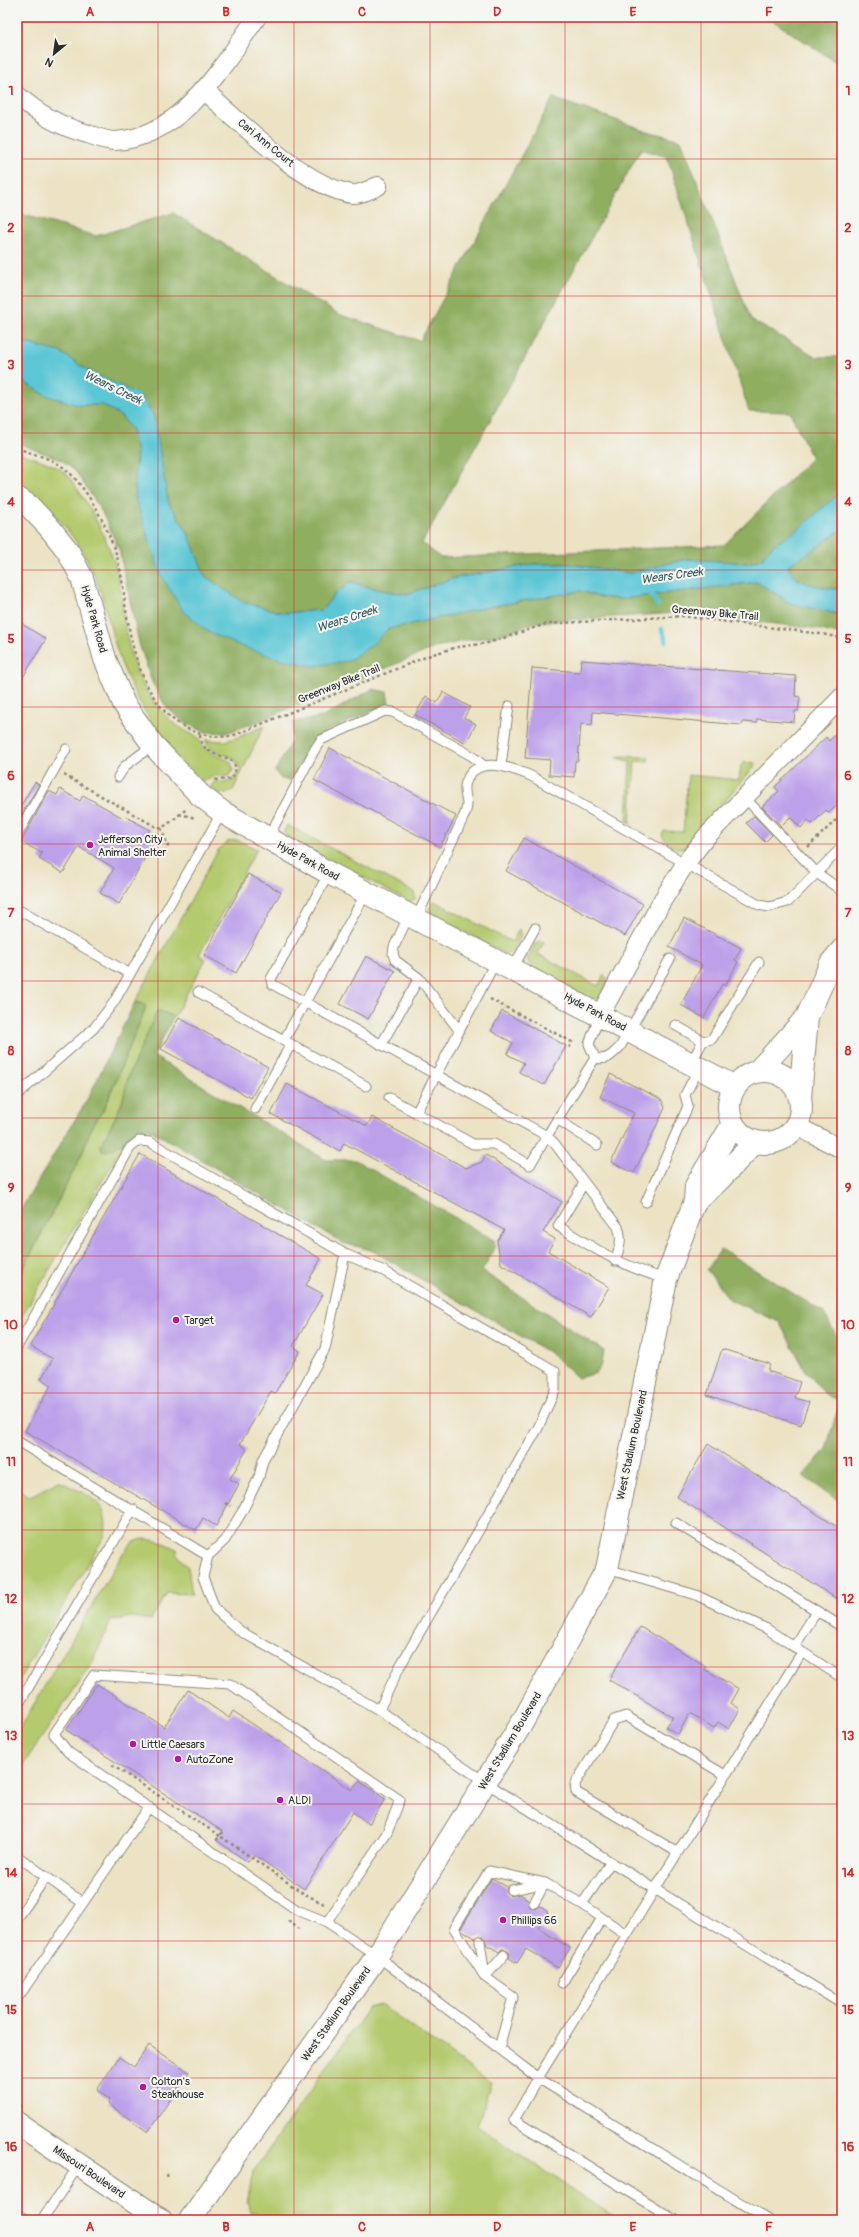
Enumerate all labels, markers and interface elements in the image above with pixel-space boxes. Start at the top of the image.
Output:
text: A [86,4,95,20]
text: B [222,4,230,20]
text: C [358,4,366,20]
text: D [493,4,501,20]
text: E [630,4,637,20]
text: F [765,4,773,20]
north arrow [34,34,74,74]
text: N [42,55,56,70]
text: 1 [8,83,14,99]
text: 1 [845,83,851,99]
street label: Cari Ann Court [235,116,297,170]
text: 2 [7,220,15,236]
text: 2 [844,220,852,236]
text: 3 [7,357,15,373]
text: 3 [844,357,852,373]
water label: Wears Creek [82,368,145,409]
text: 4 [7,494,15,510]
text: 4 [844,494,852,510]
water label: Wears Creek [640,564,705,588]
street label: Hyde Park Road [78,584,110,654]
water label: Wears Creek [315,602,380,636]
street label: Greenway Bike Trail [671,603,759,623]
text: 5 [7,631,15,647]
text: 5 [844,631,852,647]
street label: Greenway Bike Trail [296,662,382,706]
text: 6 [7,768,15,784]
text: 6 [844,768,852,784]
place label: Jefferson City Animal Shelter [98,833,166,859]
street label: Hyde Park Road [274,838,342,884]
marker: Jefferson City Animal Shelter [85,840,95,850]
text: 7 [8,905,15,921]
text: 7 [845,905,852,921]
street label: Hyde Park Road [561,990,629,1034]
text: 8 [8,1043,15,1059]
text: 8 [845,1043,852,1059]
text: 9 [8,1180,15,1196]
text: 9 [845,1180,852,1196]
place label: Target [184,1314,214,1327]
marker: Target [171,1315,181,1325]
text: 10 [4,1317,18,1333]
text: 10 [841,1317,855,1333]
street label: West Stadium Boulevard [614,1389,650,1501]
text: 11 [6,1454,16,1470]
text: 11 [843,1454,853,1470]
text: 12 [5,1591,17,1607]
text: 12 [842,1591,854,1607]
street label: West Stadium Boulevard [476,1690,544,1792]
text: 13 [5,1728,17,1744]
text: 13 [842,1728,854,1744]
place label: Little Caesars [141,1738,205,1751]
marker: Little Caesars [128,1739,138,1749]
place label: AutoZone [186,1753,234,1766]
marker: AutoZone [173,1754,183,1764]
place label: ALDI [288,1794,311,1807]
marker: ALDI [275,1795,285,1805]
text: 14 [5,1865,18,1881]
text: 14 [842,1865,855,1881]
place label: Phillips 66 [511,1914,557,1927]
marker: Phillips 66 [498,1915,508,1925]
street label: West Stadium Boulevard [299,1964,373,2064]
text: 15 [5,2002,17,2018]
text: 15 [842,2002,854,2018]
place label: Colton's Steakhouse [151,2075,204,2101]
marker: Colton's Steakhouse [138,2082,148,2092]
text: 16 [5,2139,18,2155]
text: 16 [842,2139,855,2155]
street label: Missouri Boulevard [50,2143,128,2201]
text: A [86,2219,95,2235]
text: B [222,2219,230,2235]
text: C [358,2219,366,2235]
text: D [493,2219,501,2235]
text: E [630,2219,637,2235]
text: F [765,2219,773,2235]

